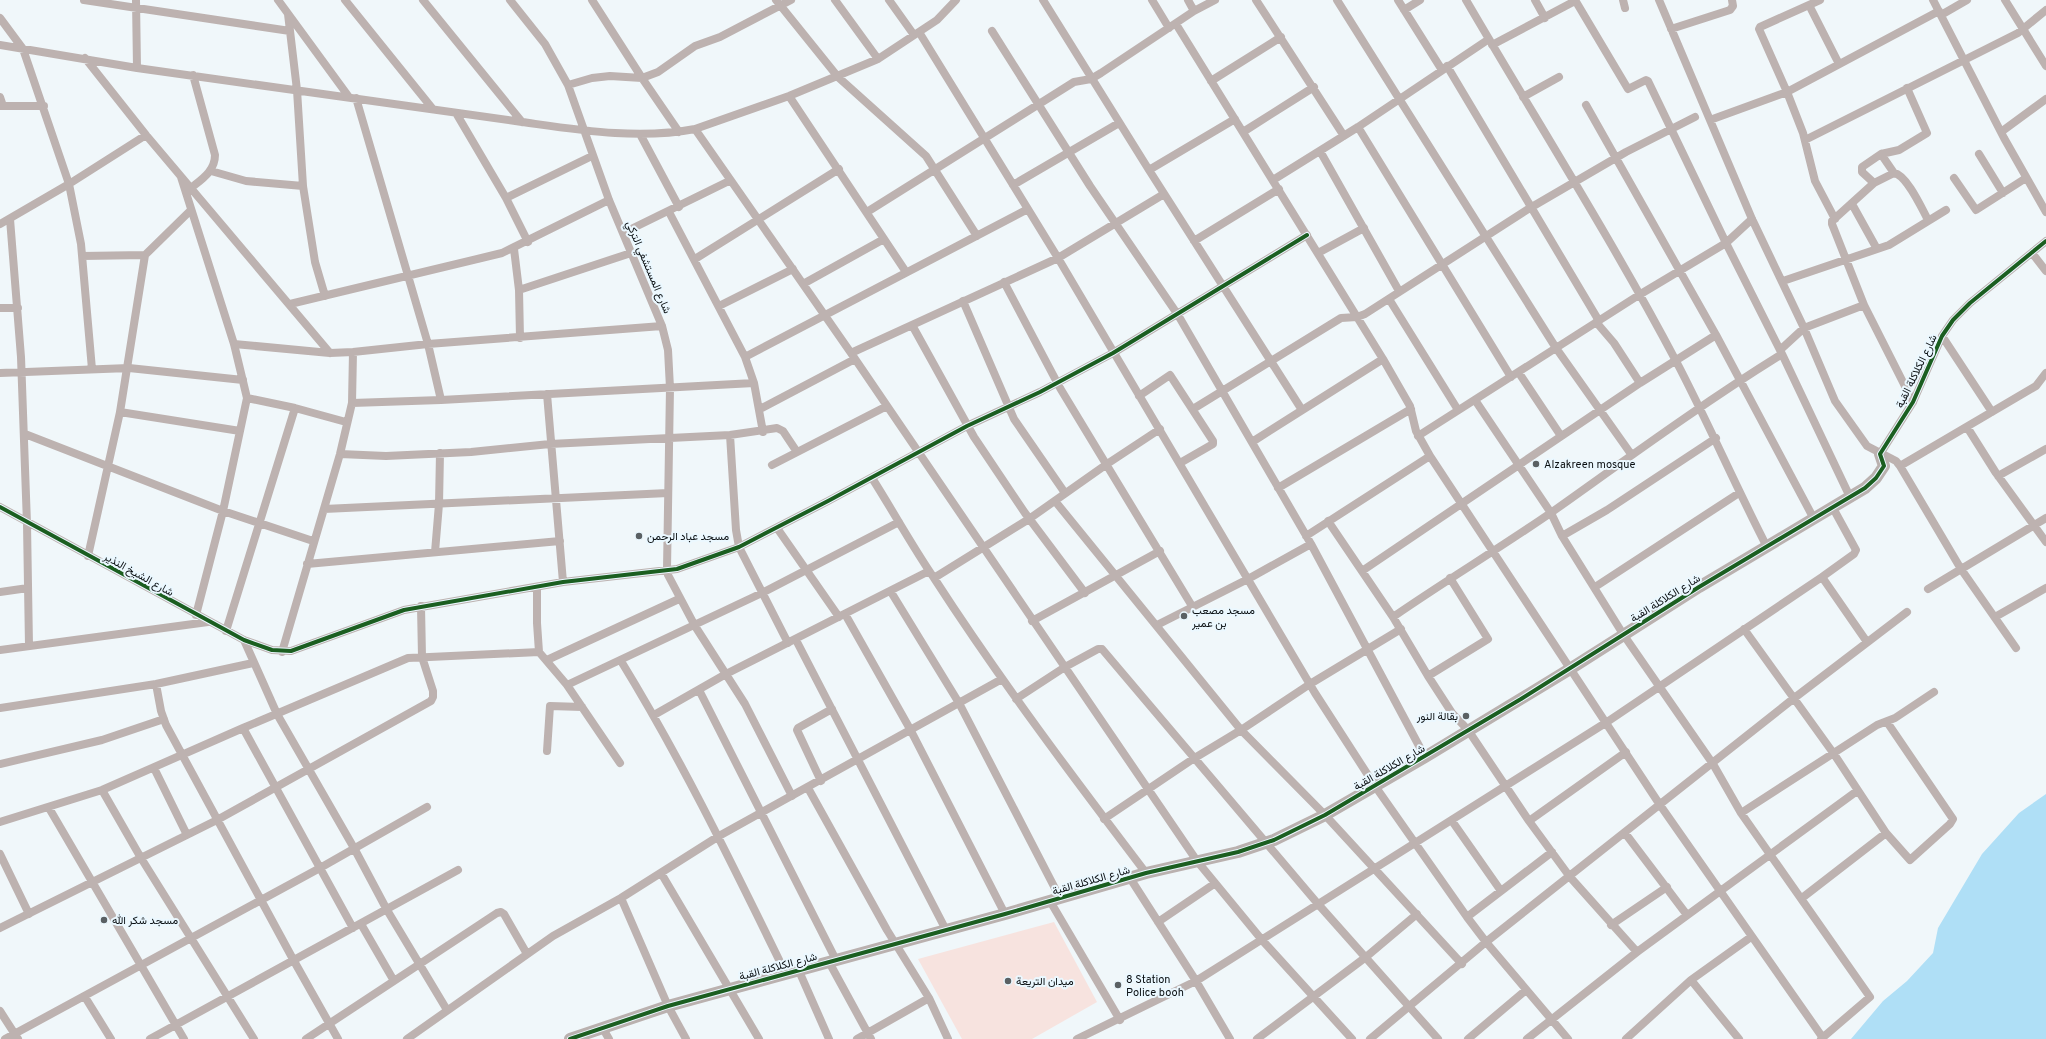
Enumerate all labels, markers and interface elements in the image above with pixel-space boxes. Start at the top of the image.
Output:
street label: شارع المستشفي التركي [620,219,674,317]
street label: شارع الكلاكلة القبة [1893,332,1941,410]
place label: Alzakreen mosque [1544,458,1635,472]
marker: Alzakreen mosque [1531,459,1541,469]
place label: مسجد عباد الرحمن [647,530,729,544]
marker: مسجد عباد الرحمن [634,531,644,541]
street label: شارع الشيخ النذير [100,549,176,600]
street label: شارع الكلاكلة القبة [1628,572,1703,626]
place label: مسجد مصعب بن عمير [1191,604,1255,631]
marker: مسجد مصعب بن عمير [1179,611,1189,621]
place label: بقالة النور [1416,710,1458,724]
marker: بقالة النور [1461,711,1471,721]
street label: شارع الكلاكلة القبة [1351,742,1428,794]
street label: شارع الكلاكلة القبة [1051,863,1132,899]
place label: مسجد شكر الله [112,914,178,928]
marker: مسجد شكر الله [99,915,109,925]
street label: شارع الكلاكلة القبة [738,950,819,984]
place label: 8 Station Police booh [1126,973,1184,1000]
place label: ميدان التريعة [1016,975,1074,989]
marker: ميدان التريعة [1003,976,1013,986]
marker: 8 Station Police booh [1113,980,1123,990]

